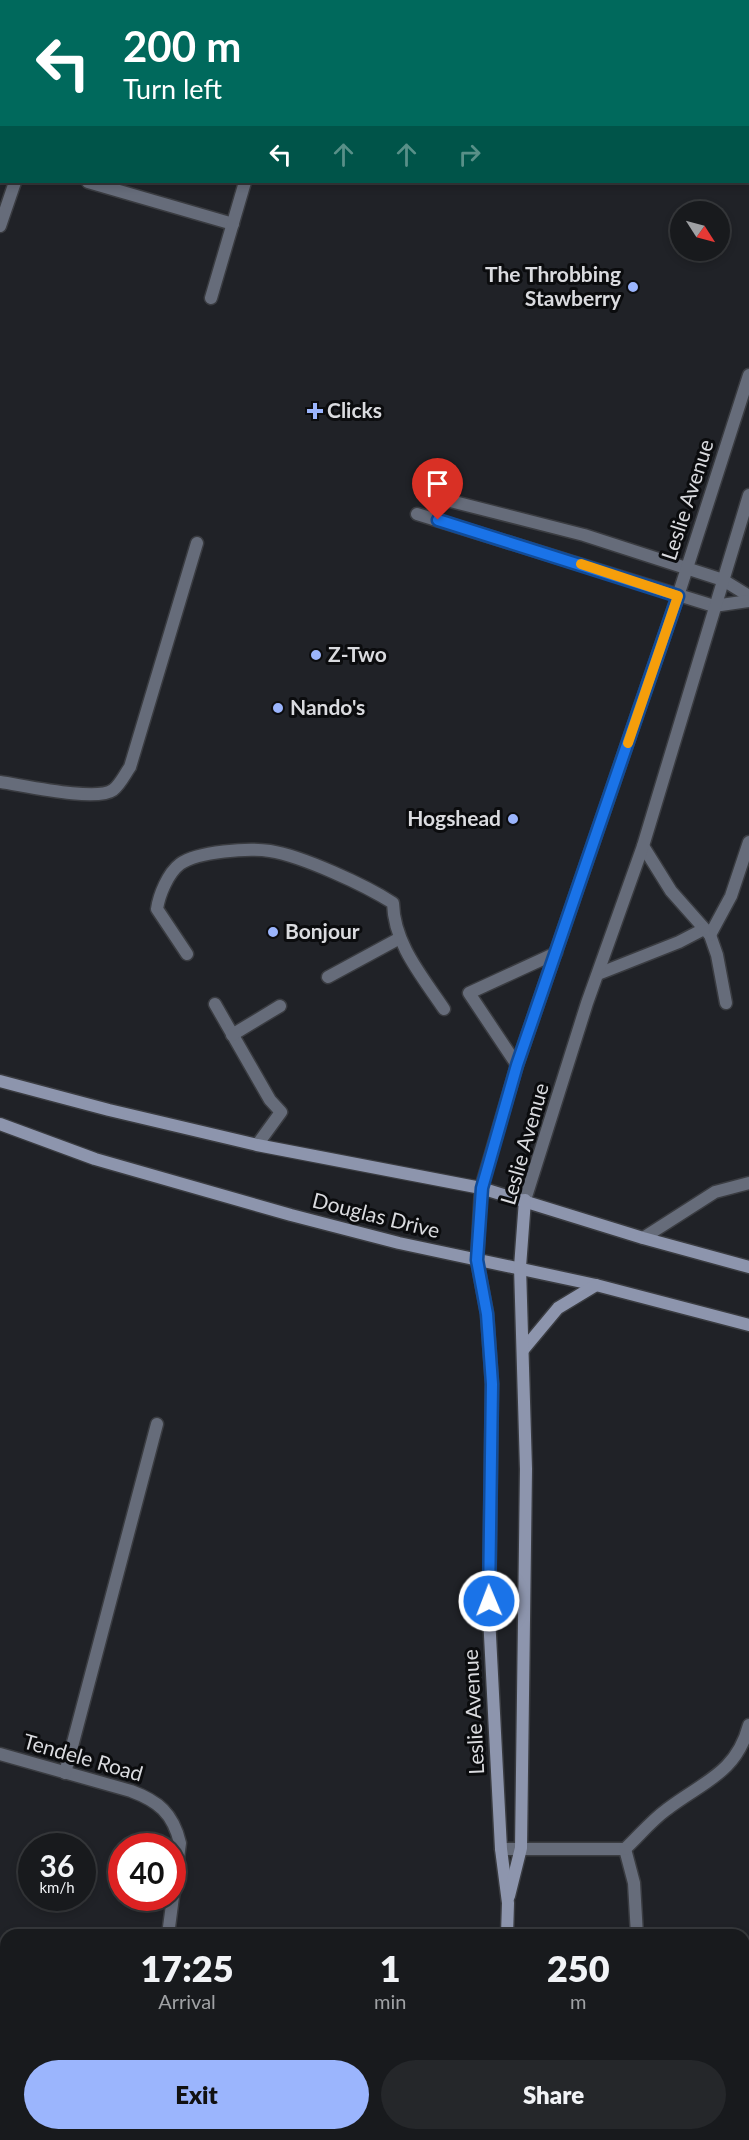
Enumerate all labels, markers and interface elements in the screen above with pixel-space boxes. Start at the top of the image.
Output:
text: 200 m [123,21,241,71]
icon: left [24,24,102,102]
text: Turn left [123,72,222,105]
icon: left [264,138,297,171]
icon: ahead [327,138,360,171]
icon: ahead [390,138,423,171]
icon: right [453,138,486,171]
north arrow [670,201,730,261]
map controls [670,201,730,261]
place label: The Throbbing Stawberry [485,261,622,310]
marker: The Throbbing Stawberry [626,280,640,294]
place label: Clicks [327,397,382,422]
marker: Clicks [308,404,322,418]
street label: Leslie Avenue [655,436,718,563]
pin [412,458,463,520]
icon: arrive [421,467,454,500]
place label: Z-Two [328,641,387,666]
marker: Z-Two [309,648,323,662]
place label: Nando's [290,694,365,719]
marker: Nando's [271,701,285,715]
place label: Hogshead [407,805,501,830]
marker: Hogshead [506,812,520,826]
place label: Bonjour [285,918,360,943]
marker: Bonjour [266,925,280,939]
street label: Leslie Avenue [494,1080,553,1207]
street label: Douglas Drive [310,1187,443,1242]
position arrow [457,1569,521,1633]
street label: Leslie Avenue [457,1649,488,1775]
street label: Tendele Road [21,1728,146,1786]
speed limit sign: 40 [108,1833,186,1911]
text: 36 [40,1847,74,1883]
text: km/h [39,1878,75,1896]
text: 17:25 [140,1946,234,1990]
text: 1 [380,1946,401,1990]
text: 250 [547,1946,610,1990]
text: Arrival [158,1989,216,2013]
text: min [374,1989,406,2013]
text: m [570,1989,586,2013]
button: Exit [24,2060,369,2129]
button: Share [381,2060,726,2129]

